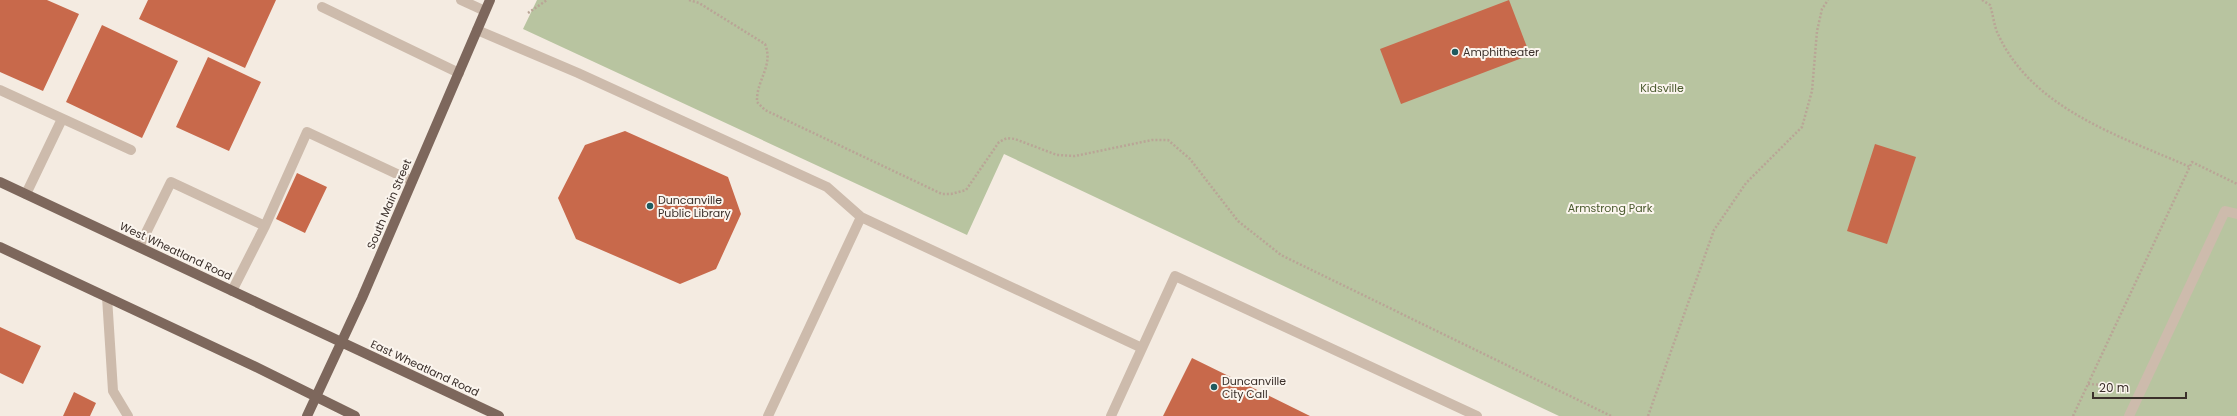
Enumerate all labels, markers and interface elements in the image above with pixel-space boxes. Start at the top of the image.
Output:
place label: Amphitheater [1463,44,1539,60]
marker: Amphitheater [1450,47,1460,57]
park label: Kidsville [1640,80,1684,96]
street label: South Main Street [363,157,415,251]
place label: Duncanville Public Library [658,192,731,221]
park label: Armstrong Park [1568,200,1653,216]
marker: Duncanville Public Library [645,201,655,211]
street label: West Wheatland Road [117,218,235,284]
street label: East Wheatland Road [368,336,482,400]
place label: Duncanville City Call [1222,373,1286,402]
scale bar [2093,374,2186,400]
text: 20 m [2099,379,2129,396]
marker: Duncanville City Call [1209,382,1219,392]

